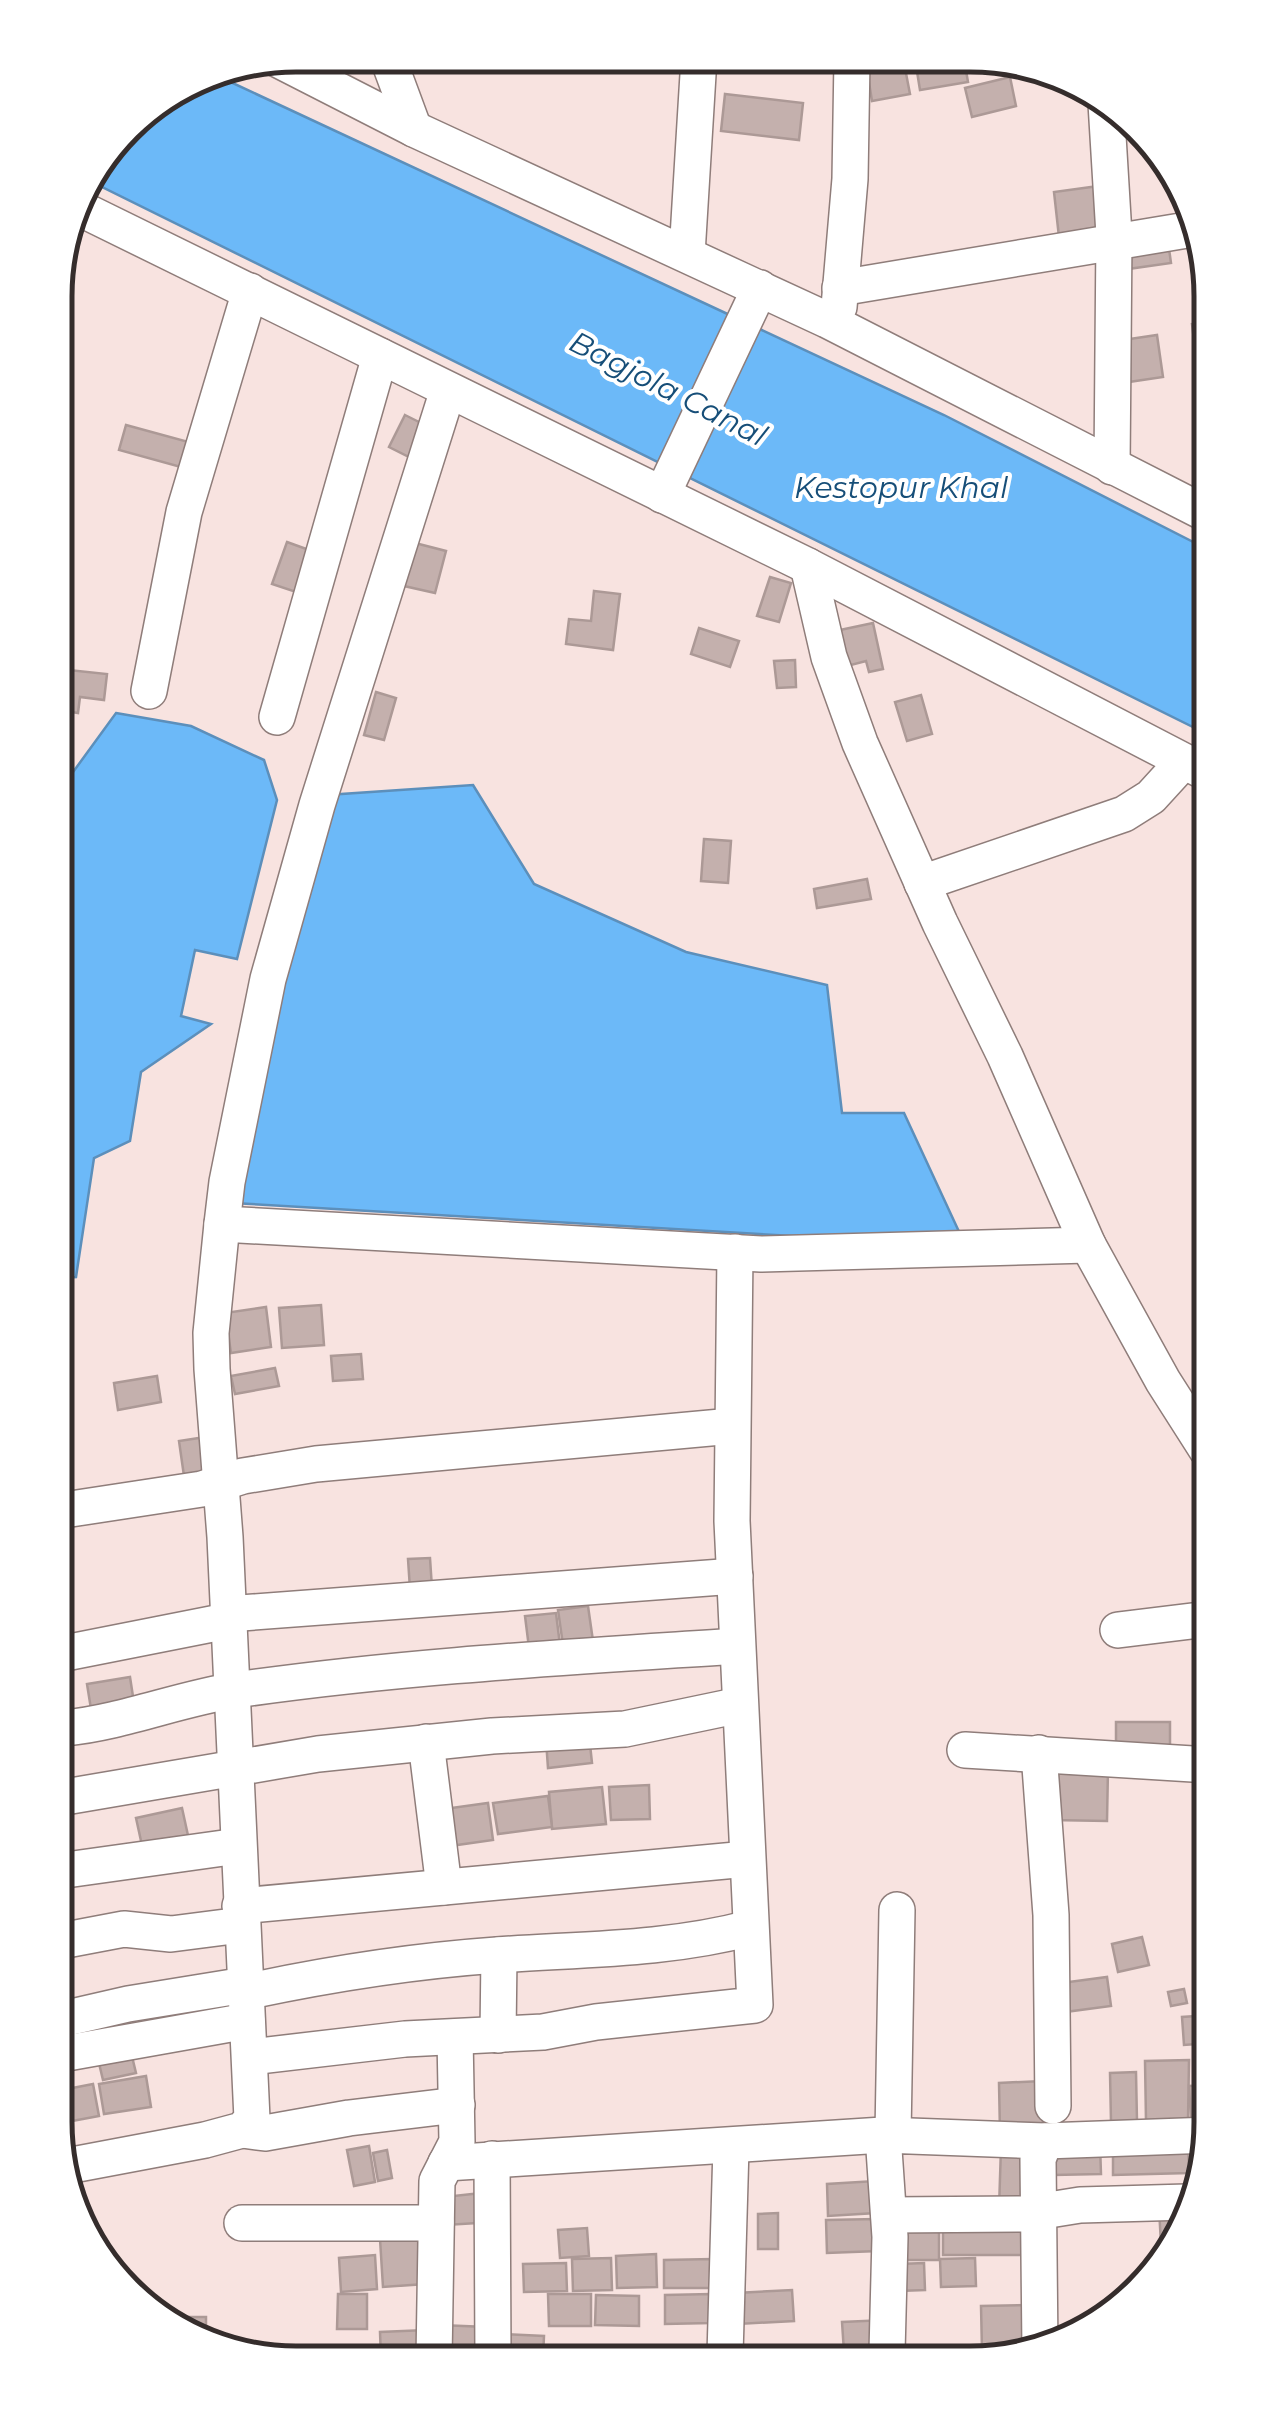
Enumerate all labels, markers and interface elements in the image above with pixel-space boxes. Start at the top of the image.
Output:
water label: Bagjola Canal [563,323,773,454]
water label: Kestopur Khal [794,469,1008,506]

